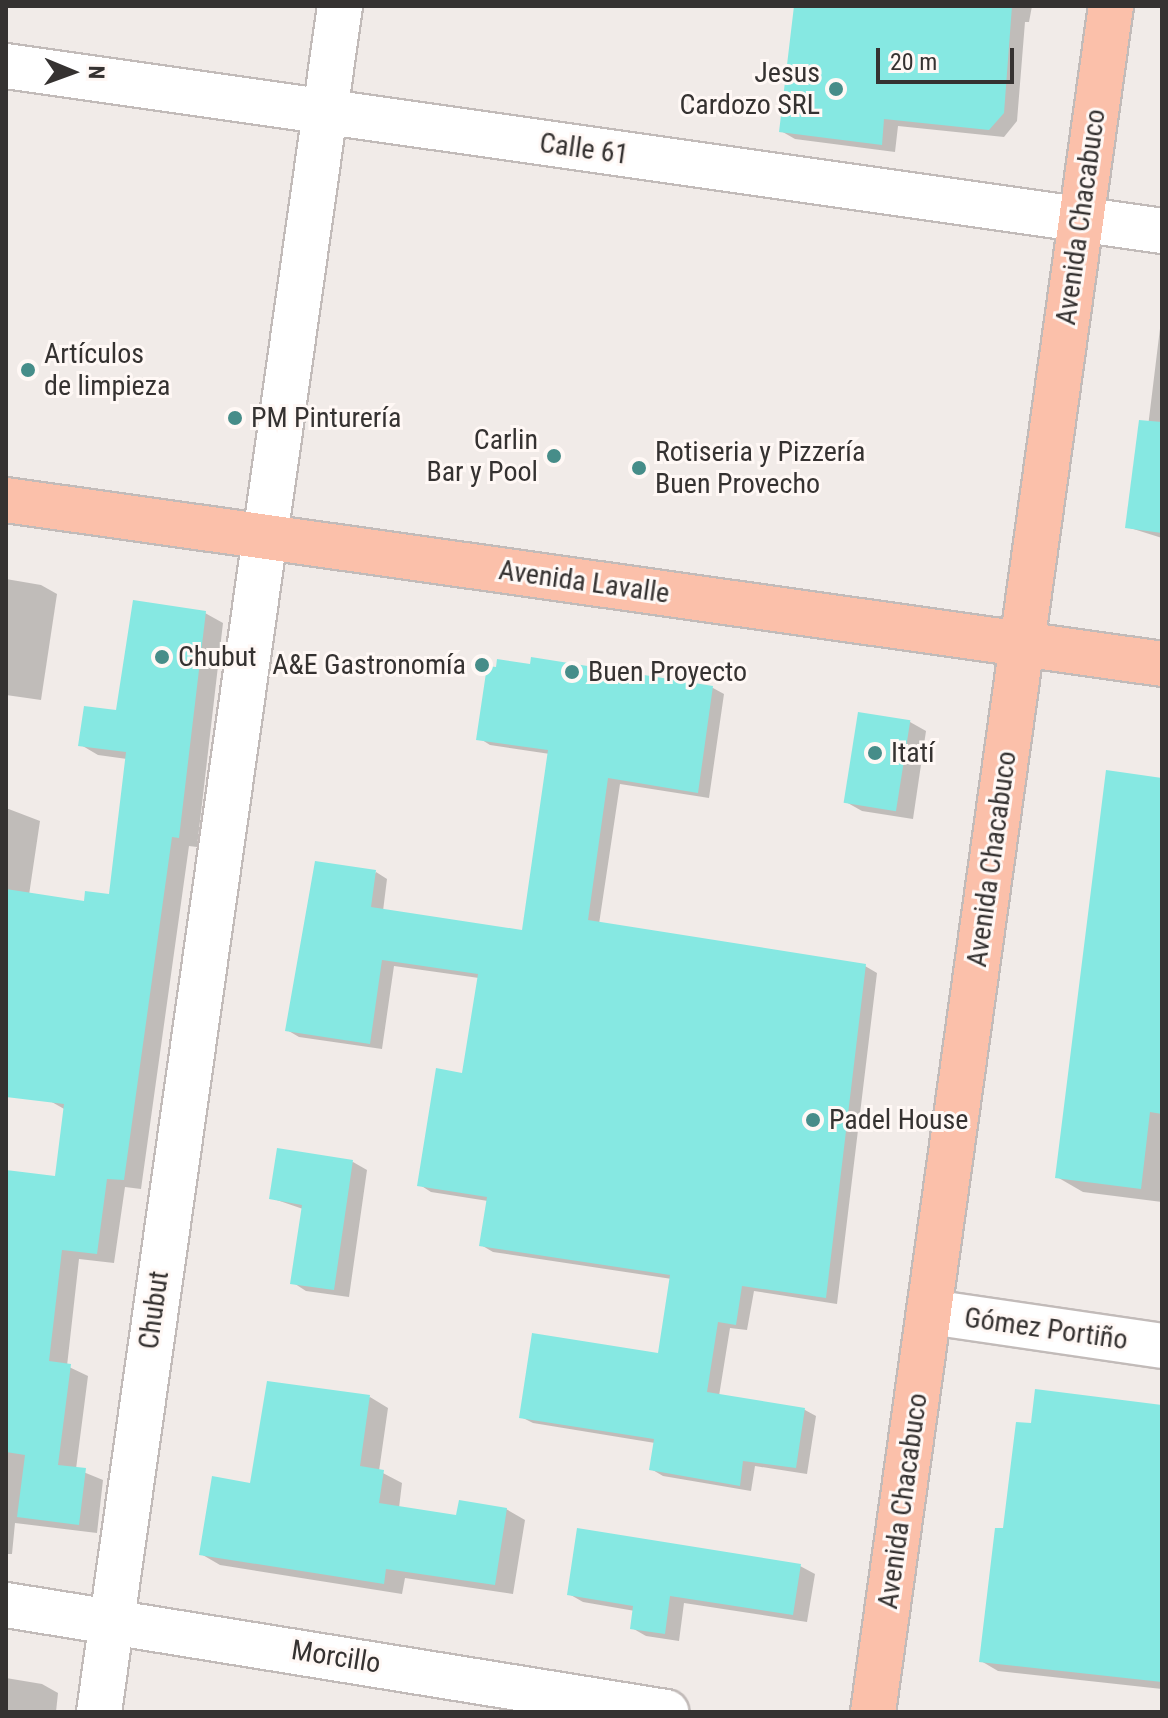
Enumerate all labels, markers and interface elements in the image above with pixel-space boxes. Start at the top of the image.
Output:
north arrow [32,32,112,112]
scale bar [880,32,1018,82]
text: 20 m [890,48,937,76]
place label: Jesus Cardozo SRL [679,56,820,122]
text: N [84,65,109,79]
marker: Jesus Cardozo SRL [827,80,845,98]
street label: Avenida Chacabuco [1049,107,1113,327]
street label: Calle 61 [537,126,631,172]
place label: Artículos de limpieza [44,337,170,403]
marker: Artículos de limpieza [19,361,37,379]
place label: PM Pinturería [251,401,401,435]
marker: PM Pinturería [226,409,244,427]
place label: Carlin Bar y Pool [426,423,538,489]
place label: Rotiseria y Pizzería Buen Provecho [655,435,865,501]
marker: Carlin Bar y Pool [545,447,563,465]
marker: Rotiseria y Pizzería Buen Provecho [630,459,648,477]
street label: Avenida Lavalle [497,553,671,611]
place label: Chubut [178,640,257,674]
marker: Chubut [153,648,171,666]
place label: A&E Gastronomía [272,648,466,682]
place label: Buen Proyecto [588,655,747,689]
marker: A&E Gastronomía [473,656,491,674]
marker: Buen Proyecto [563,663,581,681]
place label: Itatí [891,736,935,770]
marker: Itatí [866,744,884,762]
street label: Avenida Chacabuco [960,749,1024,969]
place label: Padel House [829,1103,968,1137]
marker: Padel House [804,1111,822,1129]
street label: Chubut [132,1269,176,1351]
street label: Gómez Portiño [962,1301,1130,1357]
street label: Avenida Chacabuco [871,1391,935,1611]
street label: Morcillo [289,1633,383,1681]

